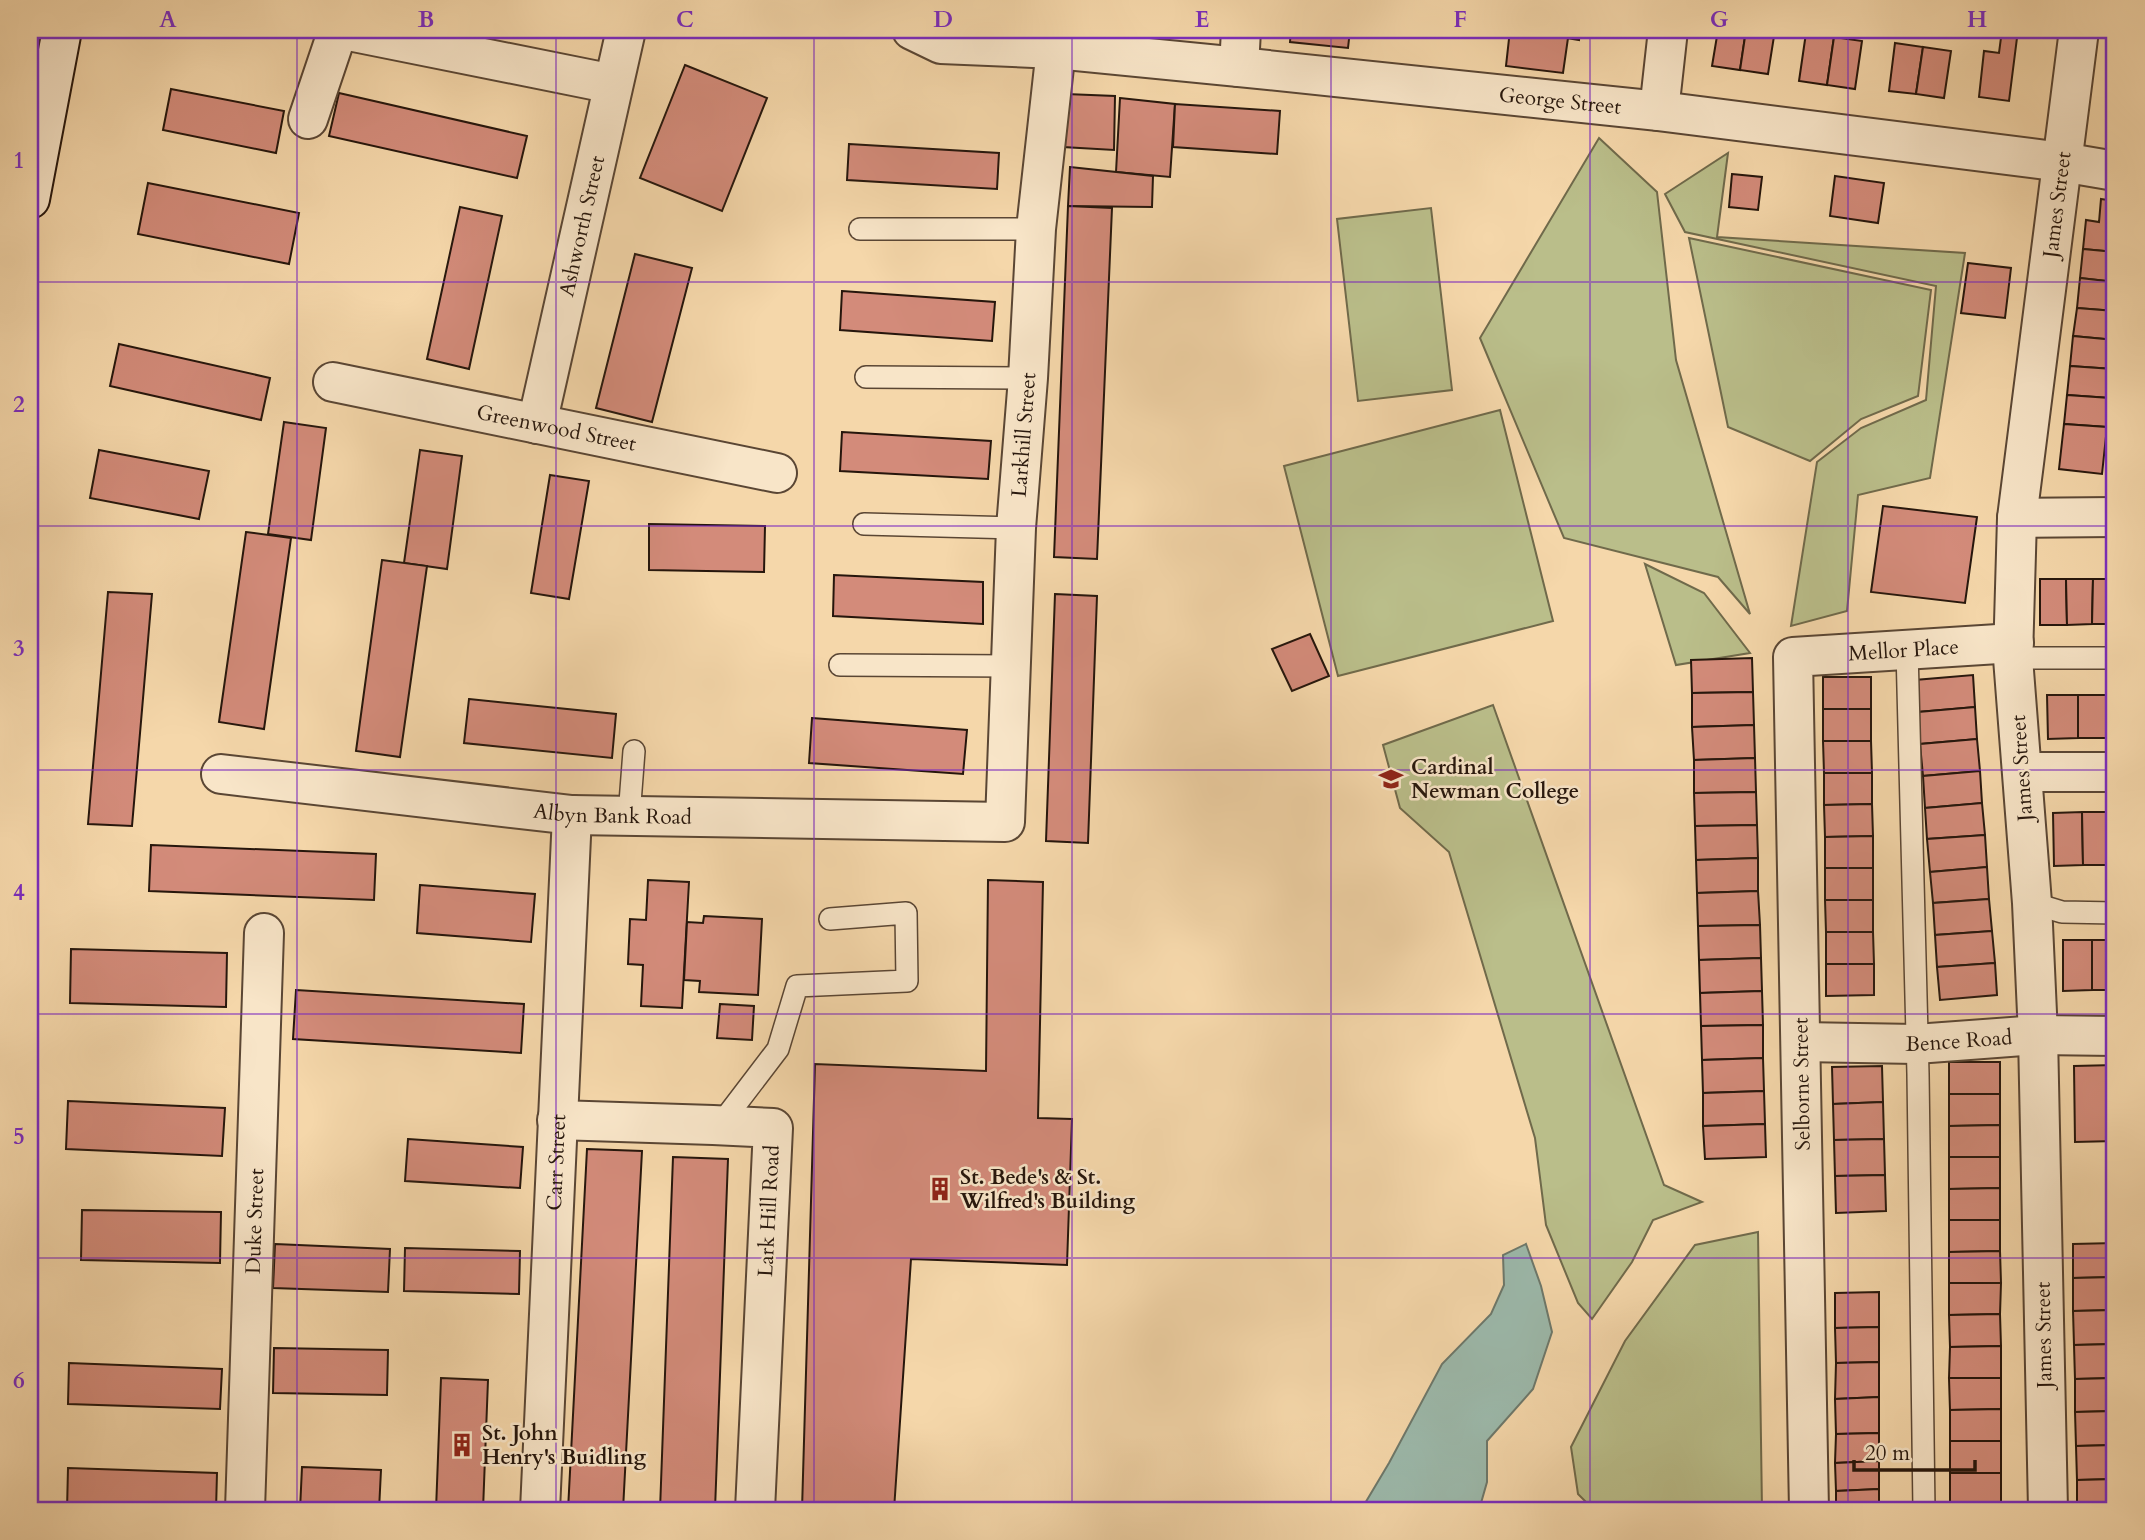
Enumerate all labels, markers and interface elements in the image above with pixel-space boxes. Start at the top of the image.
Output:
text: A [159,4,177,35]
text: B [418,4,434,35]
text: C [676,4,694,35]
text: D [933,4,953,35]
text: E [1195,4,1209,35]
text: F [1453,4,1467,35]
text: G [1710,4,1729,35]
text: H [1967,4,1987,35]
street label: George Street [1497,80,1623,121]
text: 1 [13,145,25,176]
street label: James Street [2035,149,2078,262]
street label: Ashworth Street [552,152,612,299]
street label: Larkhill Street [1004,371,1043,498]
text: 2 [13,389,25,420]
street label: Greenwood Street [474,397,639,458]
street label: Mellor Place [1847,632,1960,668]
text: 3 [13,633,25,664]
street label: James Street [2004,713,2040,825]
place label: Cardinal Newman College [1411,753,1579,806]
school or university icon: Cardinal Newman College [1377,765,1405,793]
street label: Albyn Bank Road [532,796,692,831]
text: 4 [13,877,25,908]
street label: Selborne Street [1786,1017,1818,1151]
street label: Bence Road [1905,1022,2013,1059]
street label: Carr Street [539,1113,573,1211]
text: 5 [13,1121,25,1152]
street label: Lark Hill Road [751,1144,787,1278]
place label: St. Bede's & St. Wilfred's Building [959,1163,1135,1216]
street label: Duke Street [238,1168,271,1274]
building icon: St. Bede's & St. Wilfred's Building [926,1175,954,1203]
street label: James Street [2029,1281,2059,1392]
text: 6 [13,1365,25,1396]
place label: St. John Henry's Buidling [482,1419,647,1472]
scale bar [1854,1428,1975,1472]
building icon: St. John Henry's Buidling [448,1431,476,1459]
text: 20 m [1865,1439,1910,1468]

